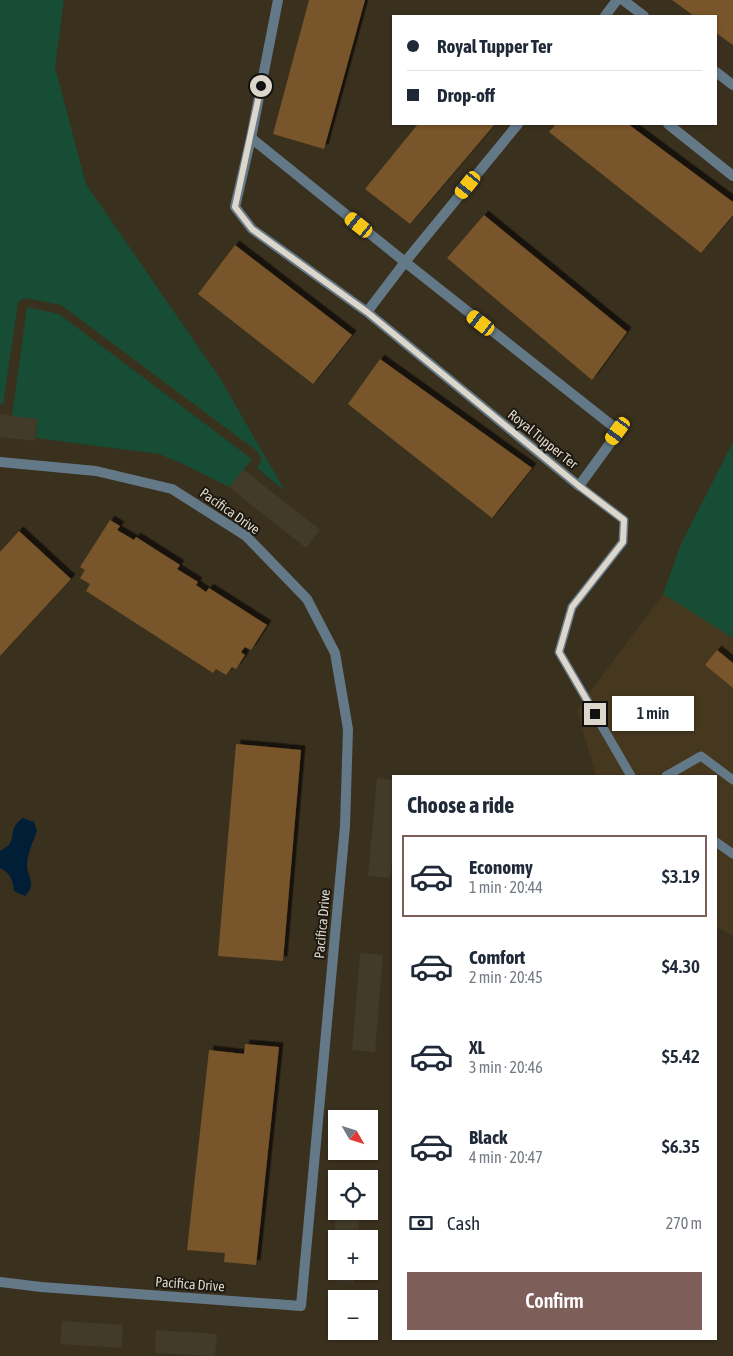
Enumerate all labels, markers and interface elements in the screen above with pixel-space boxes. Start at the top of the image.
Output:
text: Royal Tupper Ter [437,35,552,57]
route start [250,75,272,97]
text: Drop-off [437,84,495,106]
car [452,169,483,201]
car [342,210,375,240]
car [464,308,497,338]
street label: Royal Tupper Ter [505,406,582,472]
car [603,414,632,448]
street label: Pacifica Drive [197,485,263,537]
callout: 1 min [612,696,695,732]
route end [584,703,606,725]
text: 1 min [637,704,669,722]
text: Choose a ride [407,792,514,818]
icon: car [409,854,454,899]
text: Economy [469,856,533,878]
text: $3.19 [662,865,700,887]
text: 1 min · 20:44 [469,878,543,896]
street label: Pacifica Drive [311,889,333,959]
icon: car [409,944,454,989]
text: Comfort [469,946,525,968]
text: $4.30 [662,955,700,977]
text: 2 min · 20:45 [469,968,543,986]
icon: car [409,1034,454,1079]
text: XL [469,1036,485,1058]
text: $5.42 [662,1045,700,1067]
text: 3 min · 20:46 [469,1058,543,1076]
north arrow [328,1110,378,1160]
map controls [328,1110,378,1340]
icon: car [409,1124,454,1169]
text: Black [469,1126,507,1148]
text: $6.35 [662,1135,700,1157]
text: 4 min · 20:47 [469,1148,543,1166]
button: locate [328,1170,378,1220]
icon: cash [407,1209,435,1237]
text: Cash [447,1212,480,1234]
text: 270 m [666,1214,702,1232]
button: + [328,1230,378,1280]
button: Confirm [407,1272,702,1330]
street label: Pacifica Drive [155,1274,225,1294]
button: − [328,1290,378,1340]

